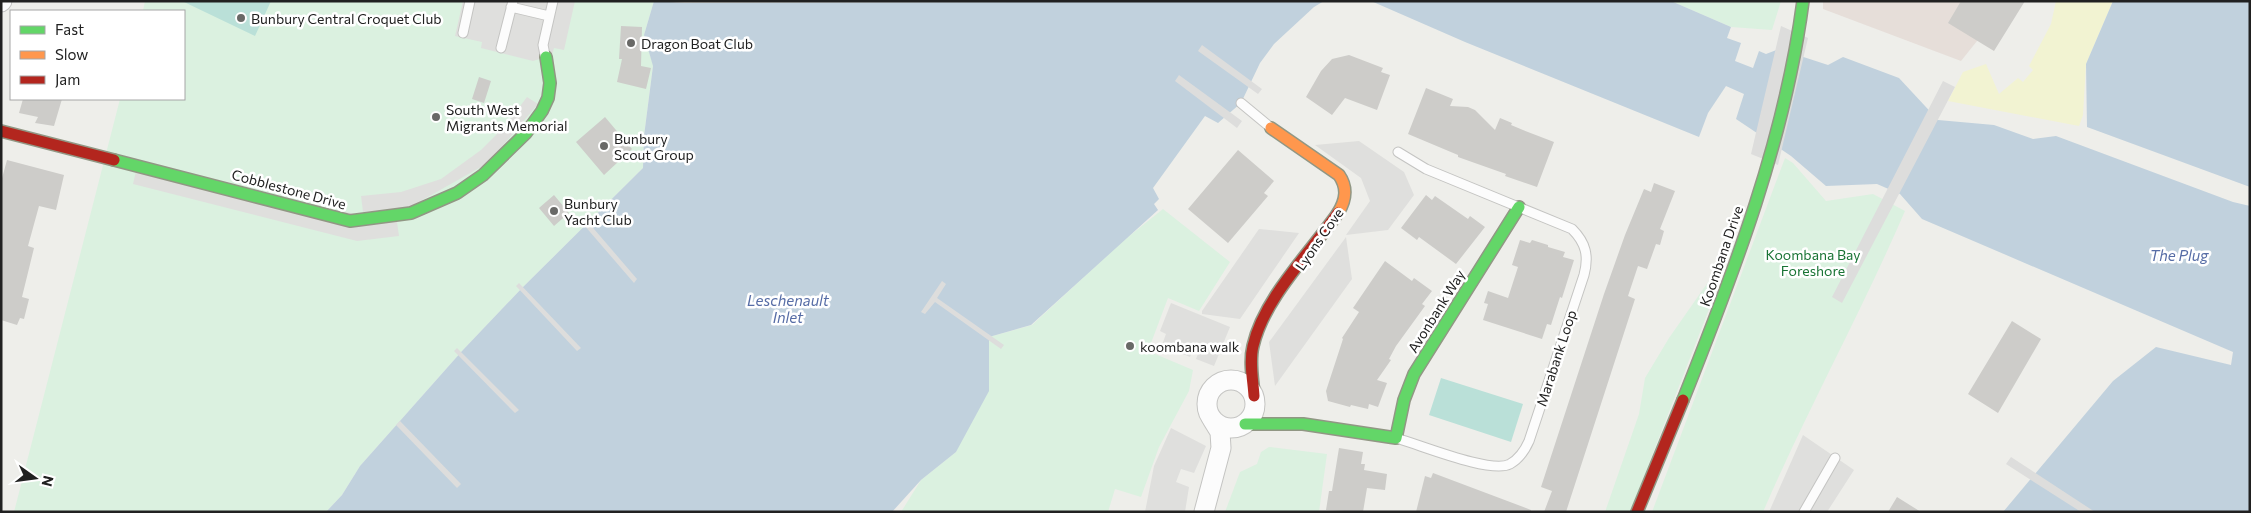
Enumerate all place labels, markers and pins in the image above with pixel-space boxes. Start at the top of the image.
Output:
place label: Bunbury Central Croquet Club [251,10,442,27]
marker: Bunbury Central Croquet Club [235,12,247,24]
place label: Dragon Boat Club [641,35,753,52]
marker: Dragon Boat Club [625,37,637,49]
place label: South West Migrants Memorial [446,101,568,134]
marker: South West Migrants Memorial [430,111,442,123]
place label: Bunbury Scout Group [614,130,694,163]
marker: Bunbury Scout Group [598,140,610,152]
place label: Bunbury Yacht Club [564,195,632,228]
marker: Bunbury Yacht Club [548,205,560,217]
place label: koombana walk [1140,338,1240,355]
marker: koombana walk [1124,340,1136,352]

